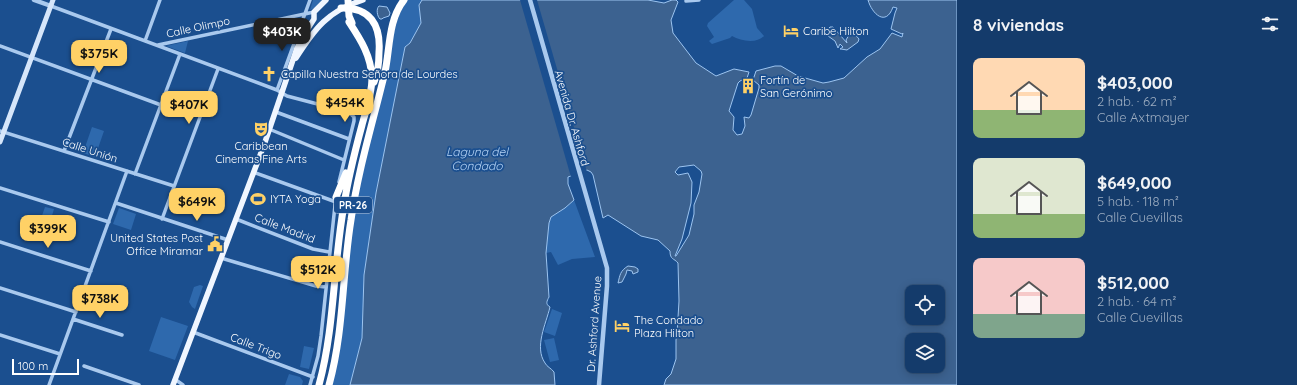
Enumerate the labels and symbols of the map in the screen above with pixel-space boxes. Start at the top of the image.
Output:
street label: Calle Olimpo [165,13,231,41]
pin: $403K [254,18,310,52]
hotel icon: Caribe Hilton [782,22,800,40]
place label: Caribe Hilton [803,24,869,38]
pin: $375K [71,40,127,74]
church icon: Capilla Nuestra Señora de Lourdes [260,65,278,83]
place label: Capilla Nuestra Señora de Lourdes [281,67,458,81]
street label: Avenida Dr. Ashford [552,68,592,168]
place label: Fortín de San Gerónimo [760,73,833,100]
building icon: Fortín de San Gerónimo [739,77,757,95]
pin: $454K [317,89,373,123]
pin: $407K [161,91,217,125]
theatre icon: Caribbean Cinemas Fine Arts [252,120,270,138]
street label: Calle Unión [60,134,120,166]
place label: Caribbean Cinemas Fine Arts [215,139,307,166]
water label: Laguna del Condado [446,144,509,173]
pin: $649K [169,188,225,222]
sports icon: IYTA Yoga [249,190,267,208]
place label: IYTA Yoga [270,192,321,206]
road number: PR-26 [334,197,372,213]
street label: Calle Madrid [253,210,317,246]
pin: $399K [20,215,76,249]
place label: United States Post Office Miramar [110,231,204,258]
public building icon: United States Post Office Miramar [206,235,224,253]
pin: $512K [290,256,346,290]
street label: Dr. Ashford Avenue [584,276,604,372]
pin: $738K [72,285,128,319]
place label: The Condado Plaza Hilton [634,313,703,340]
hotel icon: The Condado Plaza Hilton [613,317,631,335]
street label: Calle Trigo [228,330,284,362]
scale bar [12,357,79,376]

